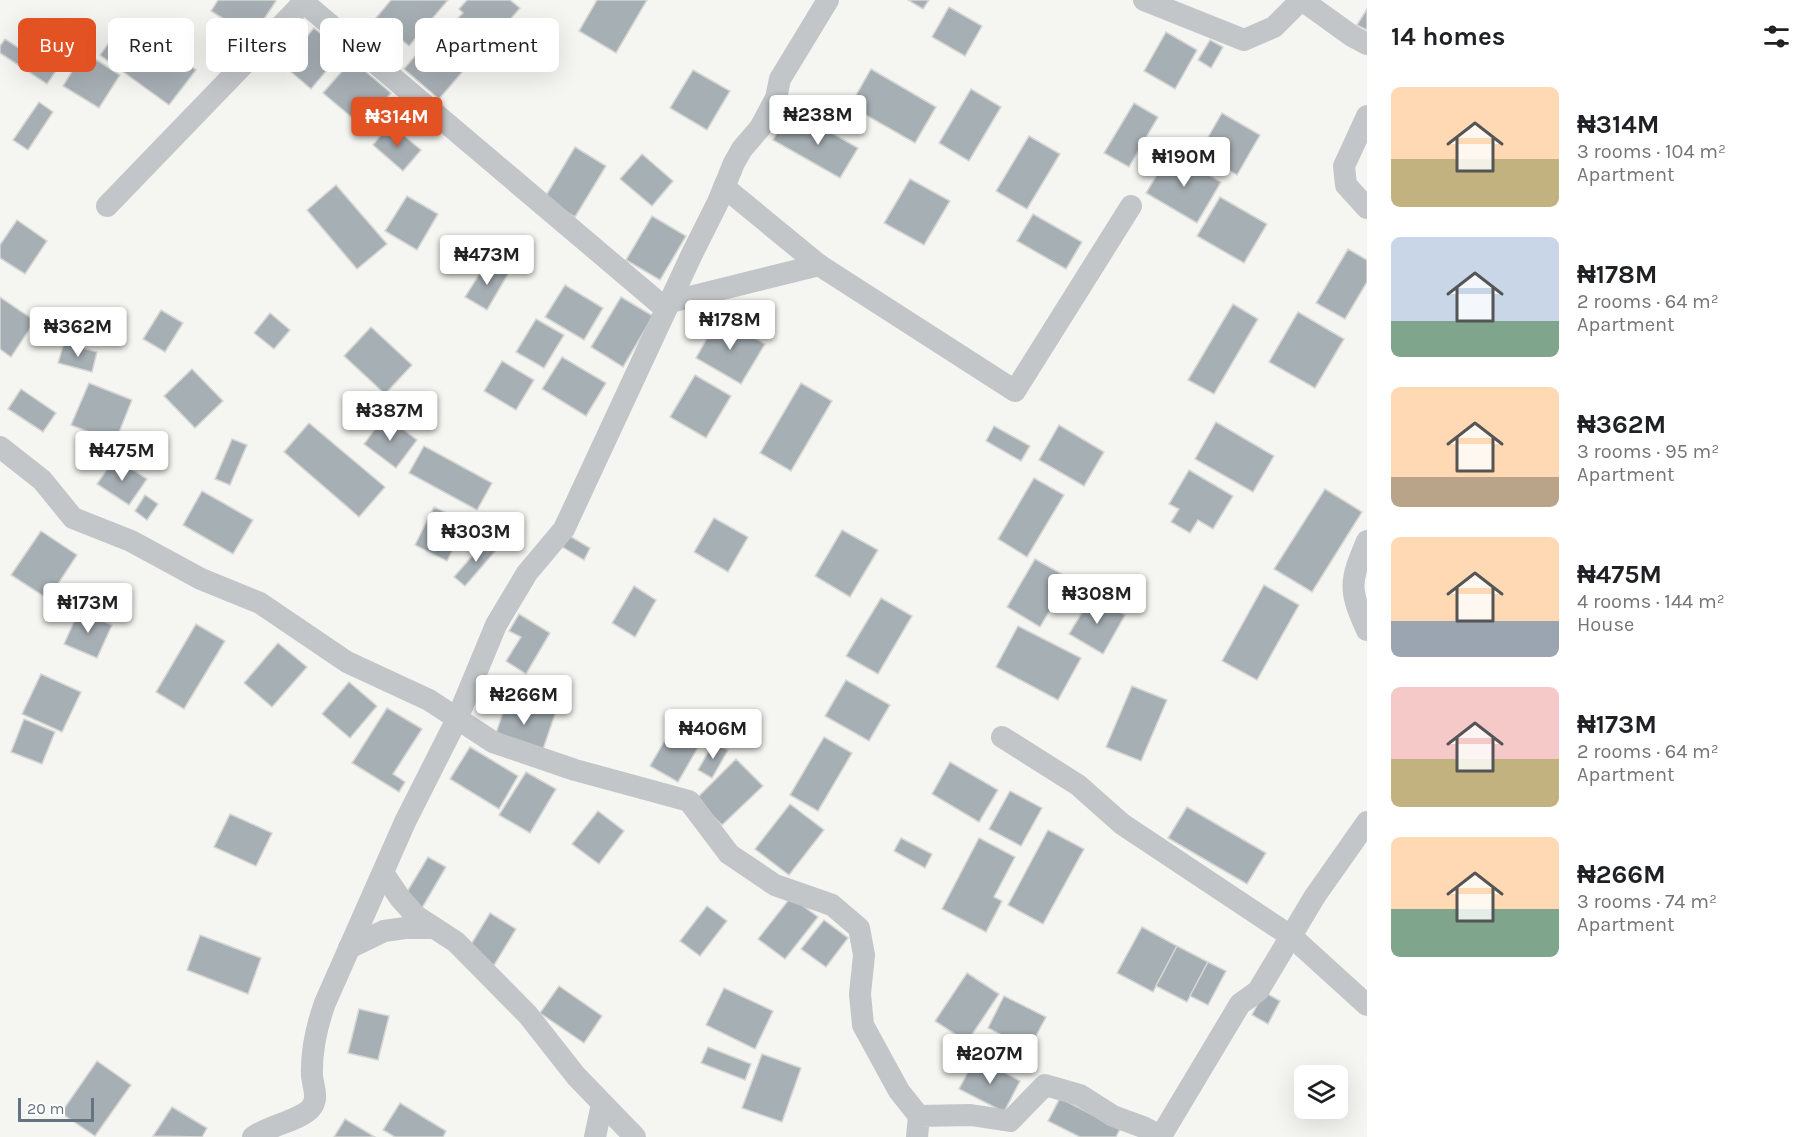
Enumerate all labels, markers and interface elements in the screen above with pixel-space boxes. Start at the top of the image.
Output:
chip: Buy [18,18,96,72]
chip: Rent [108,18,194,72]
chip: Filters [206,18,308,72]
chip: New [320,18,403,72]
chip: Apartment [415,18,559,72]
icon: filters [1760,20,1793,53]
text: 14 homes [1391,21,1505,52]
pin: ₦238M [776,95,860,146]
pin: ₦314M [355,97,439,148]
text: ₦238M [783,103,853,126]
text: ₦314M [365,105,429,128]
text: ₦314M [1577,109,1659,140]
icon: home [1439,111,1511,183]
pin: ₦190M [1142,137,1226,188]
text: 3 rooms · 104 m² [1577,140,1726,163]
text: ₦190M [1152,145,1216,168]
text: Apartment [1577,163,1675,186]
pin: ₦473M [445,235,529,286]
text: ₦473M [454,243,520,266]
text: ₦178M [1577,259,1658,290]
icon: home [1439,261,1511,333]
text: 2 rooms · 64 m² [1577,290,1719,313]
pin: ₦178M [688,300,772,351]
pin: ₦362M [36,307,120,358]
text: ₦178M [699,308,761,331]
text: Apartment [1577,313,1675,336]
text: ₦362M [44,315,112,338]
pin: ₦387M [348,391,432,442]
text: ₦387M [356,399,424,422]
text: ₦362M [1577,409,1666,440]
icon: home [1439,411,1511,483]
pin: ₦475M [80,431,164,482]
text: ₦475M [89,439,155,462]
text: 3 rooms · 95 m² [1577,440,1719,463]
text: Apartment [1577,463,1675,486]
pin: ₦303M [434,512,518,563]
text: ₦303M [441,520,511,543]
text: ₦475M [1577,559,1662,590]
icon: home [1439,561,1511,633]
pin: ₦308M [1055,574,1139,625]
text: ₦308M [1062,582,1132,605]
pin: ₦173M [46,583,130,634]
text: 4 rooms · 144 m² [1577,590,1725,613]
text: ₦173M [57,591,119,614]
text: House [1577,613,1634,636]
pin: ₦266M [482,675,566,726]
text: ₦266M [490,683,558,706]
pin: ₦406M [671,709,755,760]
text: ₦173M [1577,709,1657,740]
icon: home [1439,711,1511,783]
text: ₦406M [679,717,747,740]
text: 2 rooms · 64 m² [1577,740,1719,763]
text: Apartment [1577,763,1675,786]
text: ₦266M [1577,859,1666,890]
icon: home [1439,861,1511,933]
text: 3 rooms · 74 m² [1577,890,1717,913]
text: Apartment [1577,913,1675,936]
pin: ₦207M [948,1034,1032,1085]
text: ₦207M [957,1042,1023,1065]
map controls [1294,1065,1348,1119]
button: layers [1294,1065,1348,1119]
scale bar [18,1095,94,1122]
text: 20 m [27,1099,65,1118]

